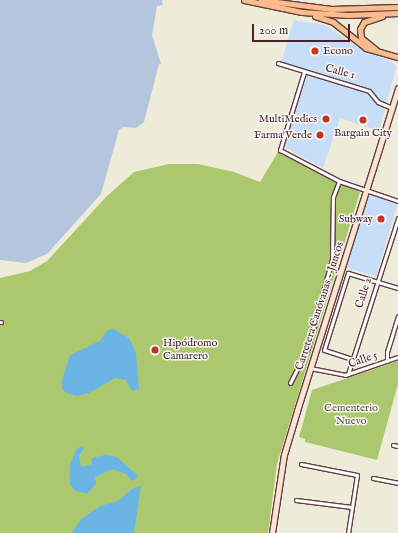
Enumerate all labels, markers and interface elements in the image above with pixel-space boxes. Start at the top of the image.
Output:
scale bar [254,16,352,42]
text: 200 m [259,23,288,38]
place label: Econo [323,44,353,58]
marker: Econo [310,46,320,56]
street label: Calle 1 [324,62,356,82]
place label: MultiMedics [259,112,317,126]
marker: MultiMedics [320,113,332,125]
marker: Bargain City [358,115,368,125]
place label: Bargain City [334,126,392,140]
place label: Farma Verde [254,128,312,142]
marker: Farma Verde [315,130,325,140]
place label: Subway [339,212,373,226]
marker: Subway [376,214,386,224]
street label: Carretera Canóvanas - Juncos [293,240,347,372]
street label: Calle 2 [353,276,375,310]
place label: Hipódromo Camarero [163,337,217,363]
marker: Hipódromo Camarero [150,345,160,355]
street label: Calle 5 [347,349,379,371]
park label: Cementerio Nuevo [324,402,378,428]

